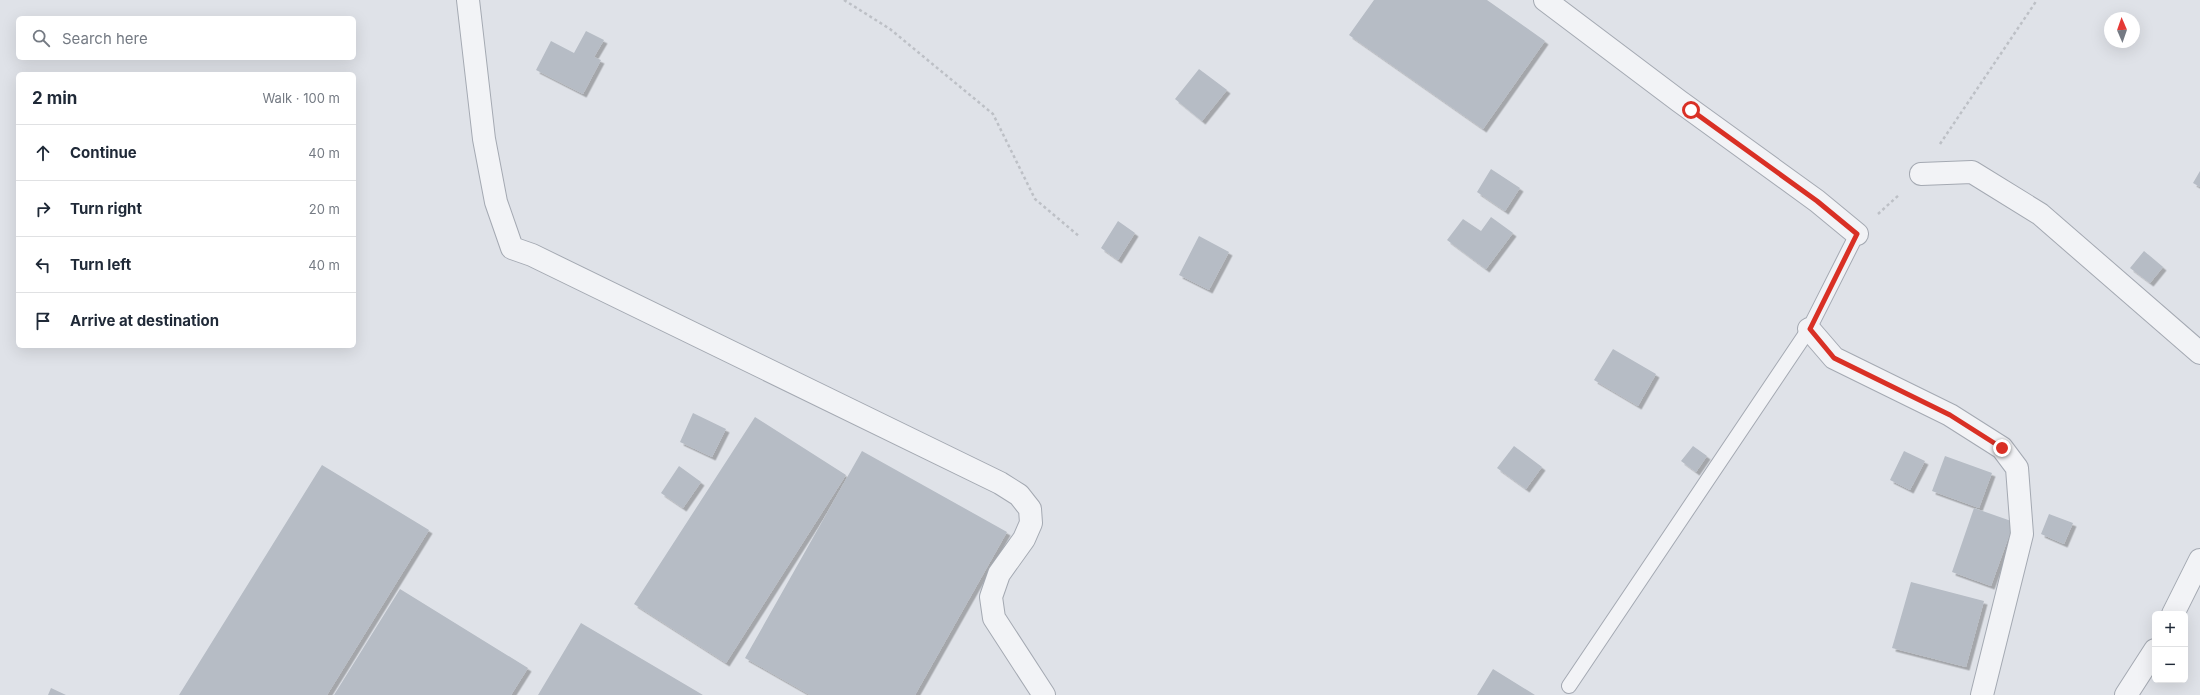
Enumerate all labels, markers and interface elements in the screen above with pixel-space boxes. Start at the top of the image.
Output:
north arrow [2104,12,2140,48]
search box [16,16,356,60]
icon: search [30,27,52,49]
text: Search here [62,29,148,48]
text: 2 min [32,88,77,108]
text: Walk · 100 m [262,90,340,106]
route start [1682,101,1700,119]
icon: ahead [32,142,54,164]
text: Continue [70,143,137,162]
text: 40 m [308,145,340,161]
icon: right [32,198,54,220]
text: Turn right [70,199,142,218]
text: 20 m [309,201,340,217]
icon: left [32,254,54,276]
text: Turn left [70,255,131,274]
text: 40 m [308,257,340,273]
icon: arrive [32,310,54,332]
text: Arrive at destination [70,311,219,330]
route end [1993,439,2011,457]
map controls [2152,611,2188,683]
button: + [2152,611,2188,647]
button: − [2152,647,2188,683]

